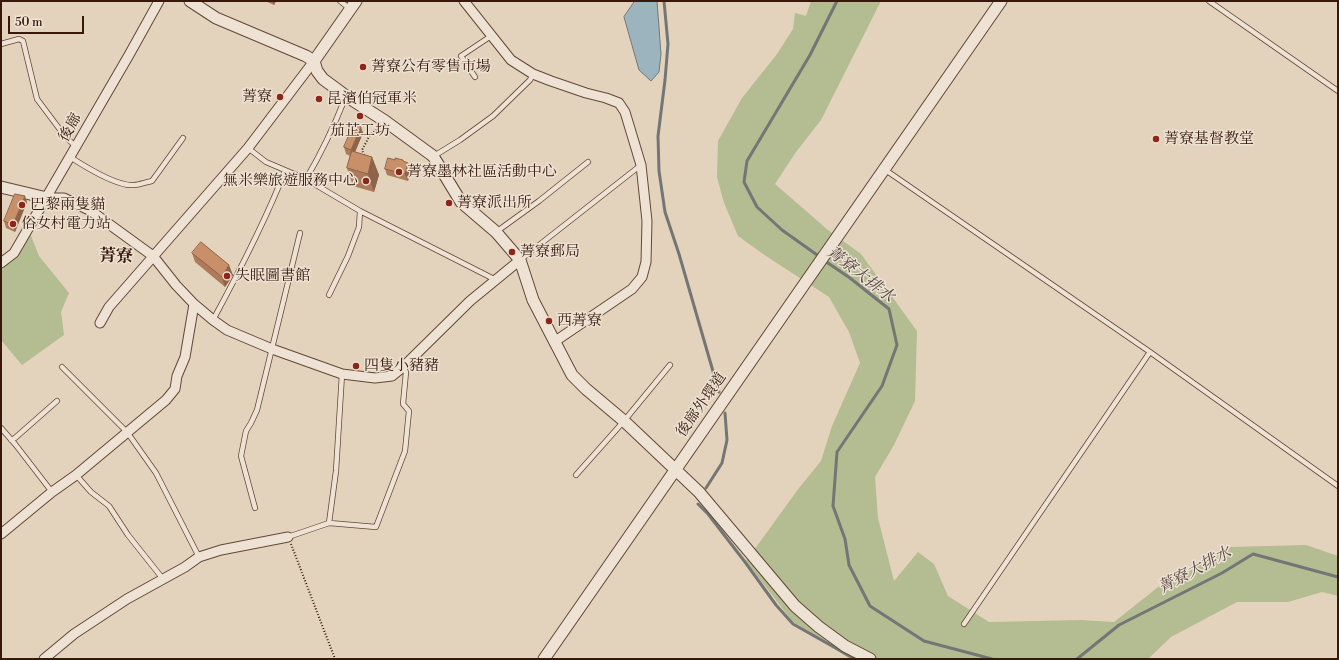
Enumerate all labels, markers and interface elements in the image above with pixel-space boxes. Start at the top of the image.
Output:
scale bar [10,8,86,34]
text: 50 m [15,15,43,30]
place label: 菁寮公有零售市場 [371,58,491,76]
marker: 菁寮公有零售市場 [358,62,368,72]
place label: 菁寮 [242,88,272,106]
place label: 昆濱伯冠軍米 [327,90,417,108]
marker: 菁寮 [275,92,285,102]
marker: 昆濱伯冠軍米 [314,94,324,104]
street label: 後廍 [56,111,86,145]
marker: 茄芷工坊 [355,111,365,121]
place label: 茄芷工坊 [330,122,390,140]
place label: 菁寮基督教堂 [1164,130,1254,148]
marker: 菁寮基督教堂 [1151,134,1161,144]
place label: 菁寮墨林社區活動中心 [407,163,557,181]
marker: 菁寮墨林社區活動中心 [394,167,404,177]
place label: 無米樂旅遊服務中心 [223,172,358,190]
marker: 無米樂旅遊服務中心 [361,176,371,186]
place label: 菁寮派出所 [457,194,532,212]
place label: 巴黎兩隻貓 [30,196,105,214]
marker: 菁寮派出所 [444,198,454,208]
marker: 巴黎兩隻貓 [17,200,27,210]
place label: 俗女村電力站 [21,215,111,233]
marker: 俗女村電力站 [8,219,18,229]
place label: 菁寮郵局 [520,243,580,261]
water label: 菁寮大排水 [823,243,897,307]
district label: 菁寮 [99,247,133,267]
marker: 菁寮郵局 [507,247,517,257]
place label: 失眠圖書館 [235,267,310,285]
marker: 失眠圖書館 [222,271,232,281]
place label: 西菁寮 [557,312,602,330]
marker: 西菁寮 [544,316,554,326]
place label: 四隻小豬豬 [364,357,439,375]
marker: 四隻小豬豬 [351,361,361,371]
street label: 後廍外環道 [673,369,731,441]
water label: 菁寮大排水 [1155,544,1235,598]

